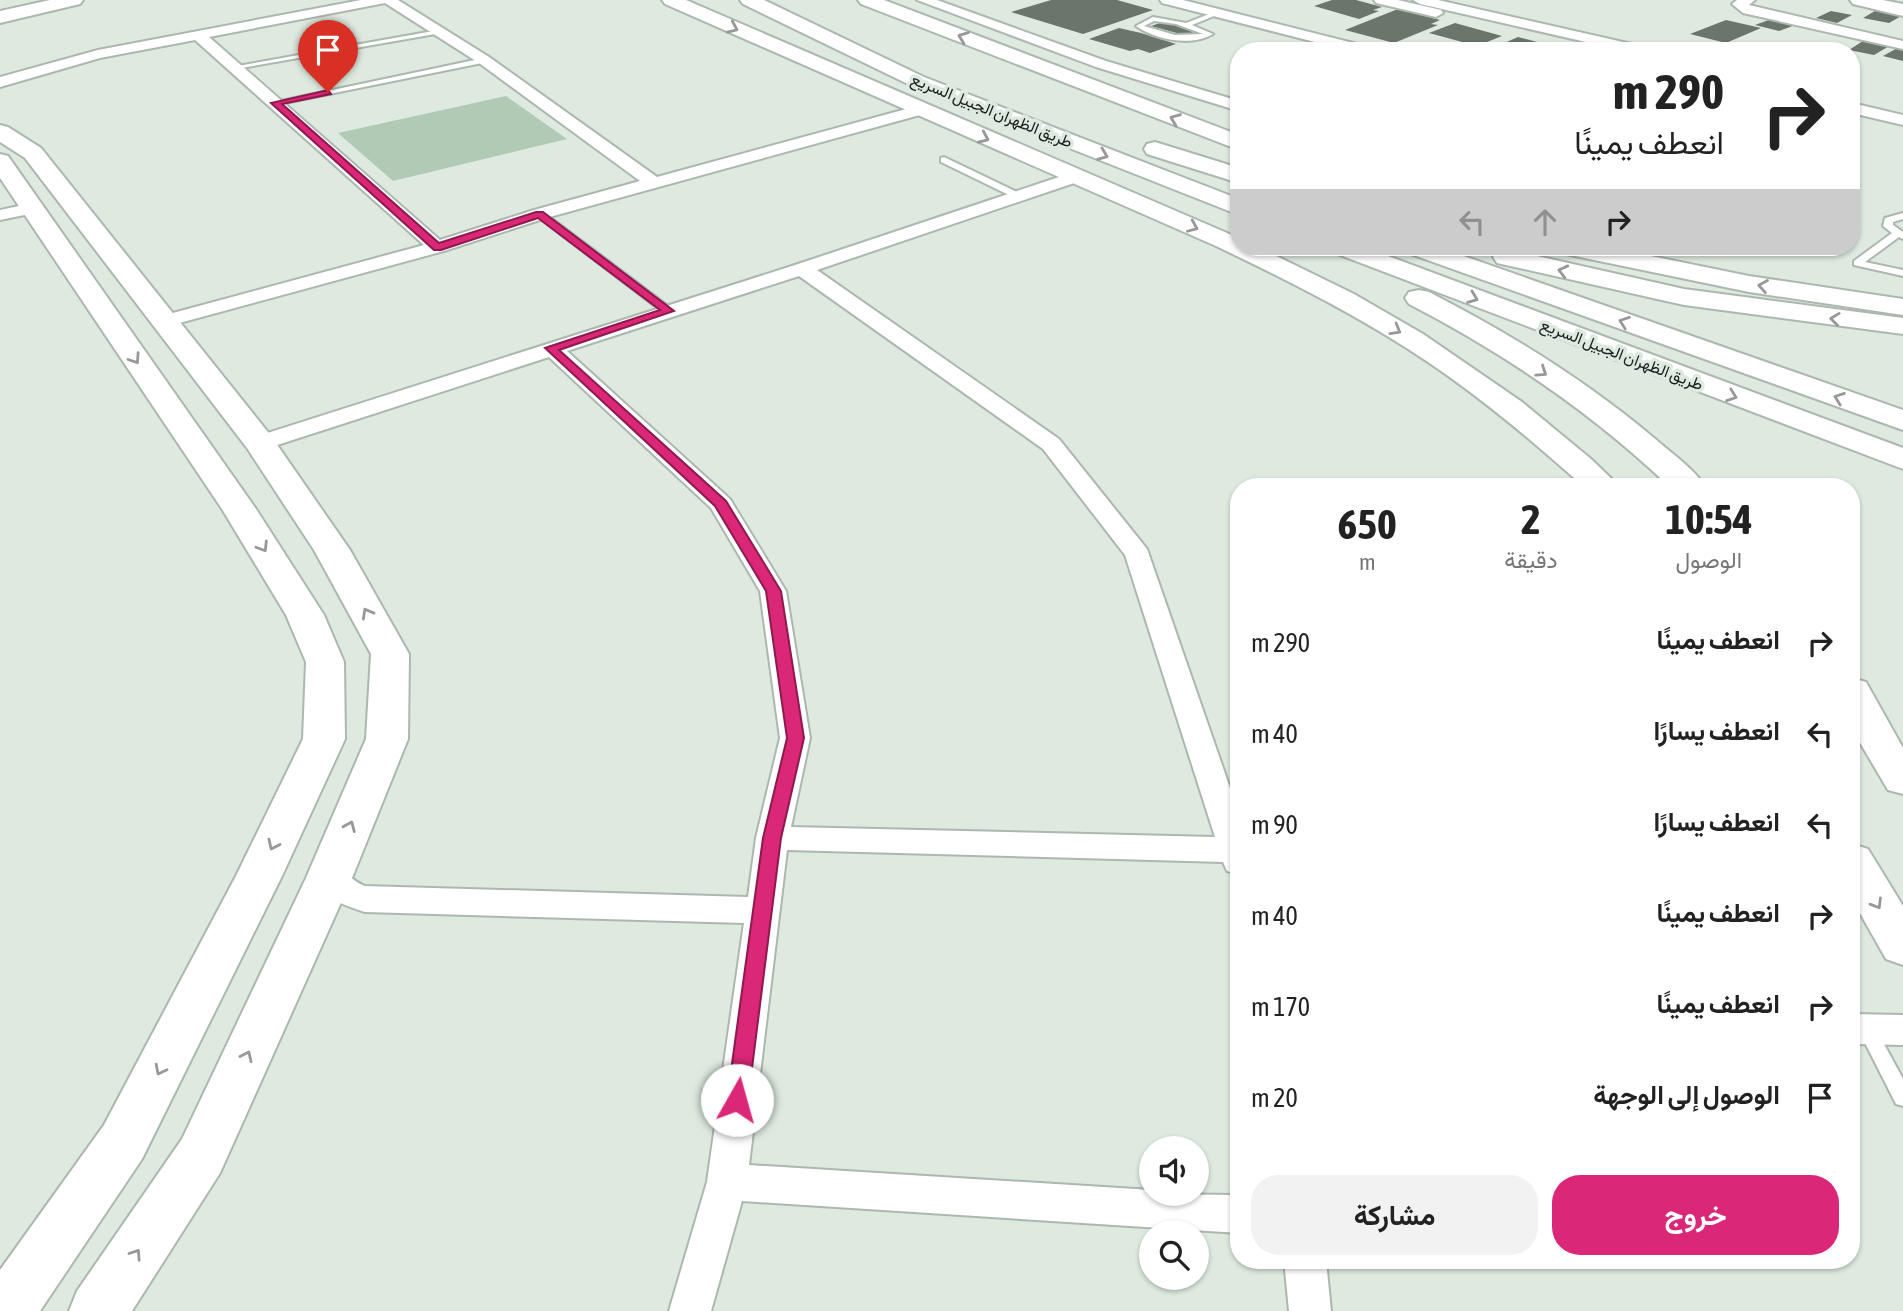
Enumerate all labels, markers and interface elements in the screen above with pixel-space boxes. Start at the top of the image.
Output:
pin [298,20,358,92]
one-way arrow [726,20,738,34]
icon: arrive [309,31,347,69]
one-way arrow [957,32,969,46]
text: 290 m [1613,63,1724,119]
street label: طريق الظهران الجبيل السريع [908,69,1075,153]
icon: right [1748,70,1839,161]
one-way arrow [1170,113,1182,127]
text: انعطف يمينًا [1574,124,1724,161]
one-way arrow [977,129,989,143]
one-way arrow [1097,147,1109,161]
icon: left [1453,203,1491,241]
icon: ahead [1526,203,1564,241]
icon: right [1599,203,1637,241]
one-way arrow [1186,219,1198,233]
one-way arrow [1557,265,1569,279]
one-way arrow [1757,279,1769,294]
one-way arrow [1467,289,1479,303]
one-way arrow [1829,311,1841,326]
street label: طريق الظهران الجبيل السريع [1537,315,1706,396]
one-way arrow [1619,316,1631,330]
one-way arrow [1388,322,1401,335]
one-way arrow [127,351,139,364]
one-way arrow [1534,363,1547,376]
one-way arrow [1725,387,1737,401]
one-way arrow [1833,392,1845,406]
text: 2 [1521,495,1541,543]
text: 10:54 [1665,495,1752,543]
text: 650 [1338,500,1397,548]
one-way arrow [254,540,267,553]
text: دقيقة [1504,547,1558,573]
text: الوصول [1676,547,1742,573]
text: m [1359,549,1375,575]
one-way arrow [362,607,375,620]
icon: right [1801,624,1839,662]
text: انعطف يمينًا [1657,625,1780,655]
text: 290 m [1251,628,1310,658]
icon: left [1801,715,1839,753]
text: انعطف يسارًا [1653,716,1780,746]
text: 40 m [1251,719,1298,749]
icon: left [1801,806,1839,844]
text: انعطف يسارًا [1653,807,1780,837]
text: 90 m [1251,810,1298,840]
one-way arrow [342,821,356,833]
one-way arrow [268,838,282,850]
one-way arrow [1869,896,1882,909]
icon: right [1801,897,1839,935]
text: انعطف يمينًا [1657,898,1780,928]
text: 40 m [1251,901,1298,931]
icon: right [1801,988,1839,1026]
text: انعطف يمينًا [1657,989,1780,1019]
text: 170 m [1251,992,1310,1022]
one-way arrow [239,1051,253,1063]
one-way arrow [154,1063,168,1075]
position arrow [700,1063,774,1137]
icon: arrive [1801,1079,1839,1117]
text: الوصول إلى الوجهة [1593,1080,1780,1110]
text: 20 m [1251,1083,1298,1113]
map controls [1139,1136,1209,1290]
button: sound [1139,1136,1209,1206]
button: مشاركة [1251,1175,1538,1255]
button: خروج [1552,1175,1839,1255]
button: search [1139,1220,1209,1290]
one-way arrow [128,1249,140,1262]

